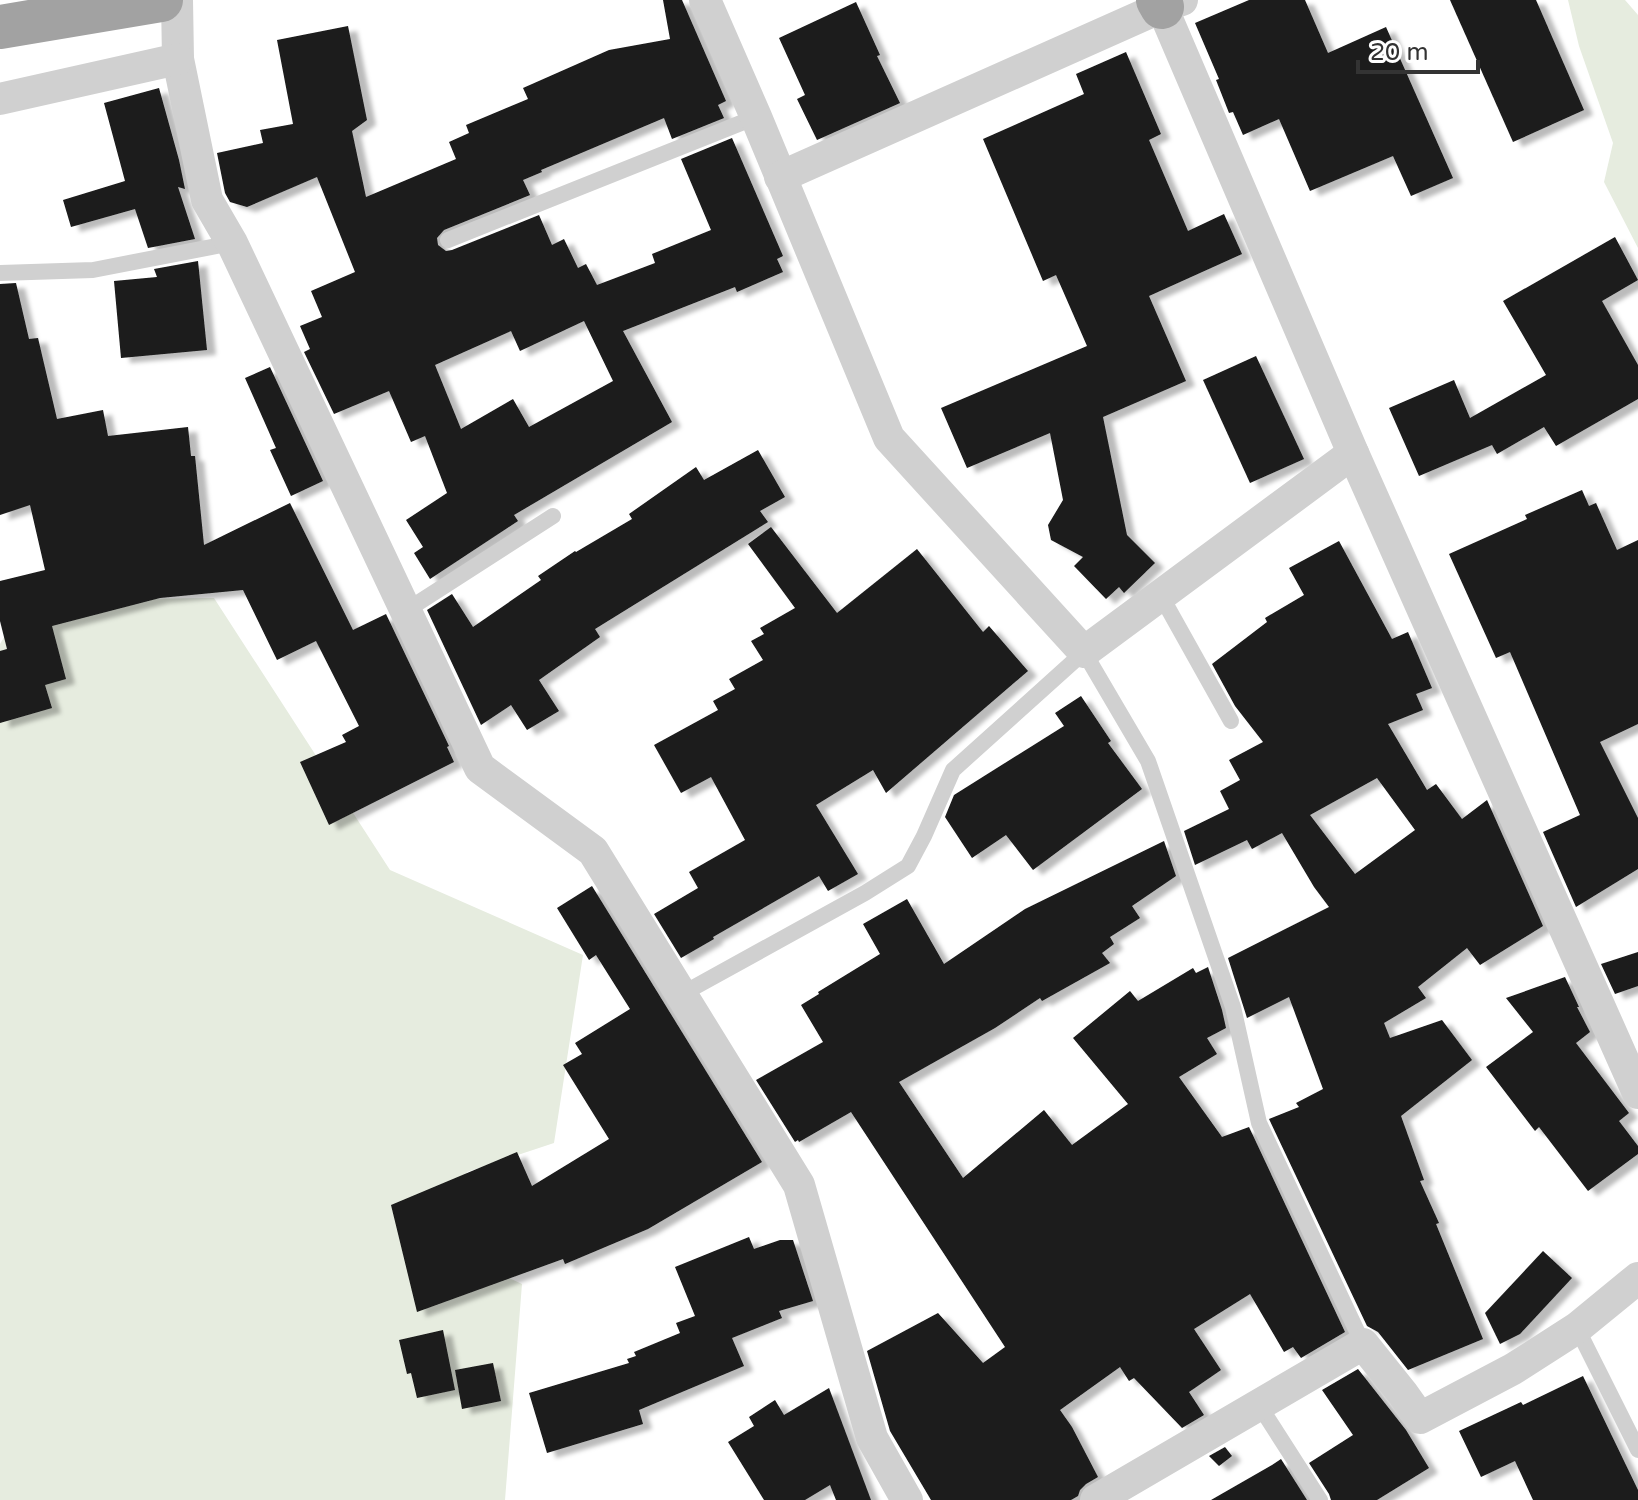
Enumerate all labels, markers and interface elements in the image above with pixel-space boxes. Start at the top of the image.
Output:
scale bar [1358,24,1478,74]
text: 20 m [1370,38,1428,67]

